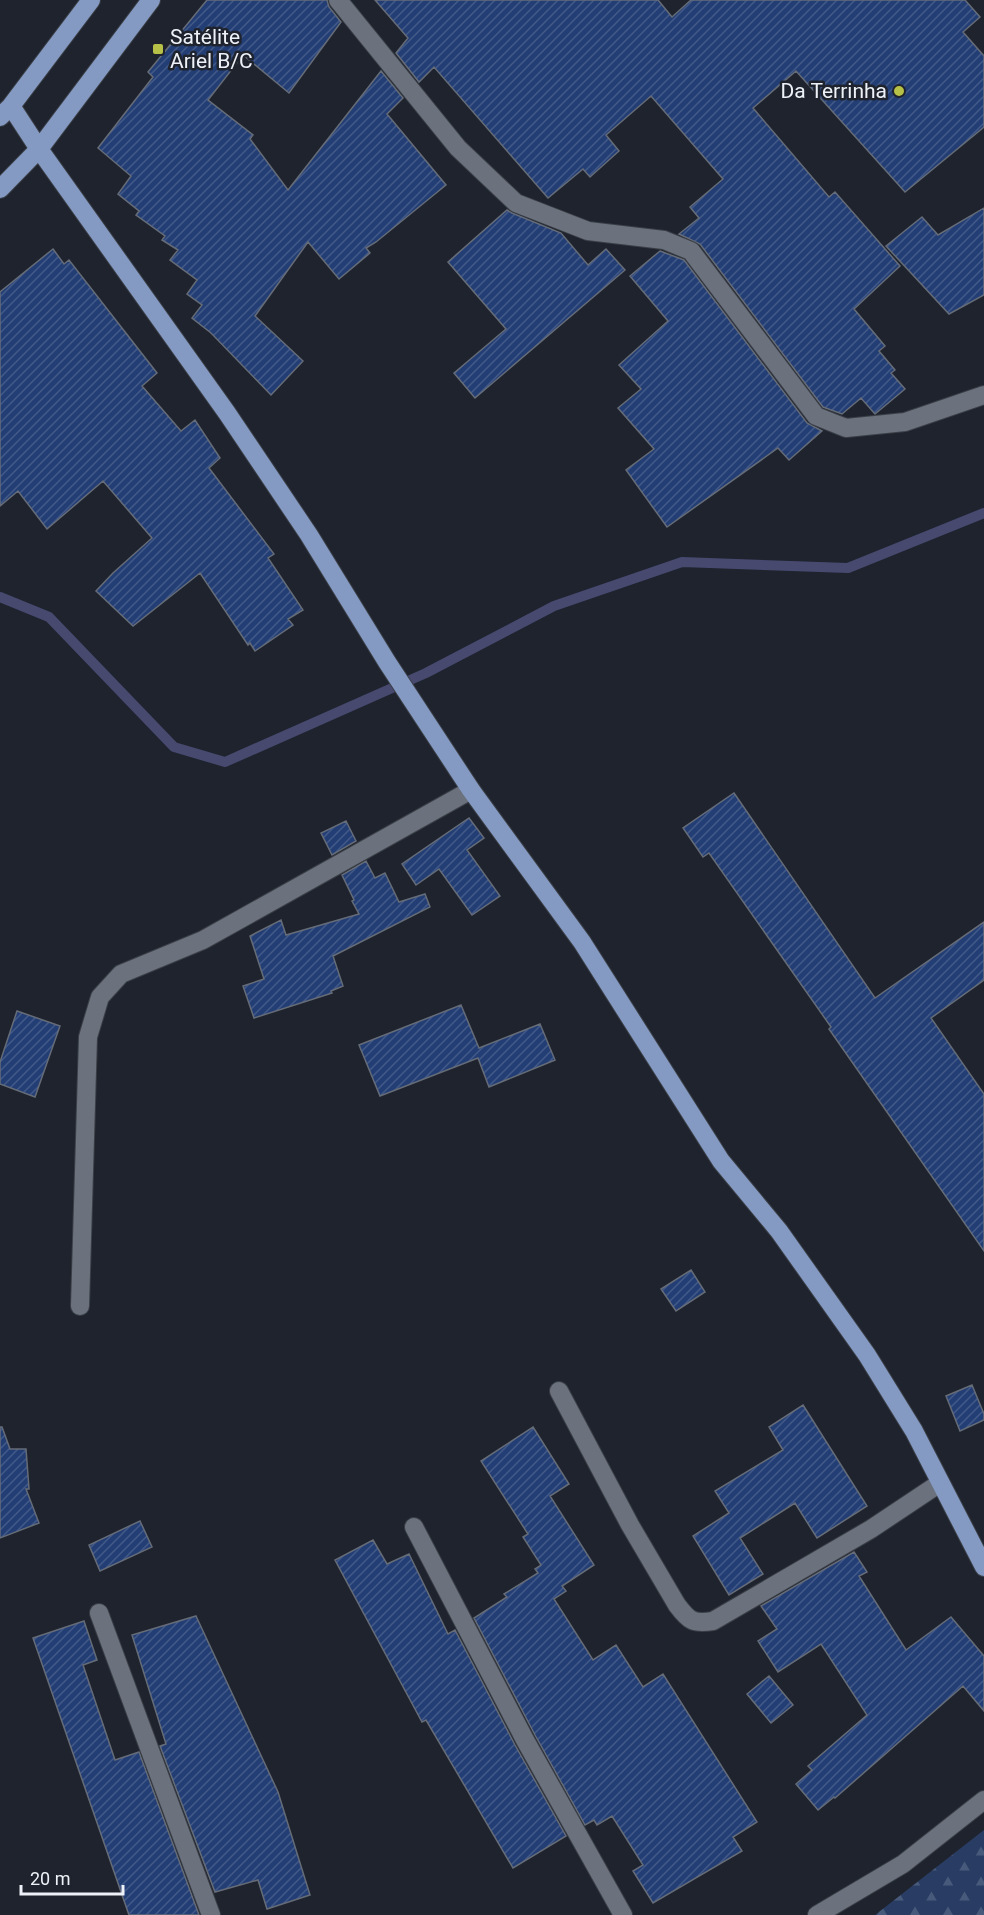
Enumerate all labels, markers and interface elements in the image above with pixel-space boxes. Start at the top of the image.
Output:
place label: Satélite Ariel B/C [170,25,253,73]
marker: Satélite Ariel B/C [151,42,165,56]
place label: Da Terrinha [780,79,887,103]
marker: Da Terrinha [892,84,906,98]
scale bar [21,1858,123,1896]
text: 20 m [30,1868,70,1889]

